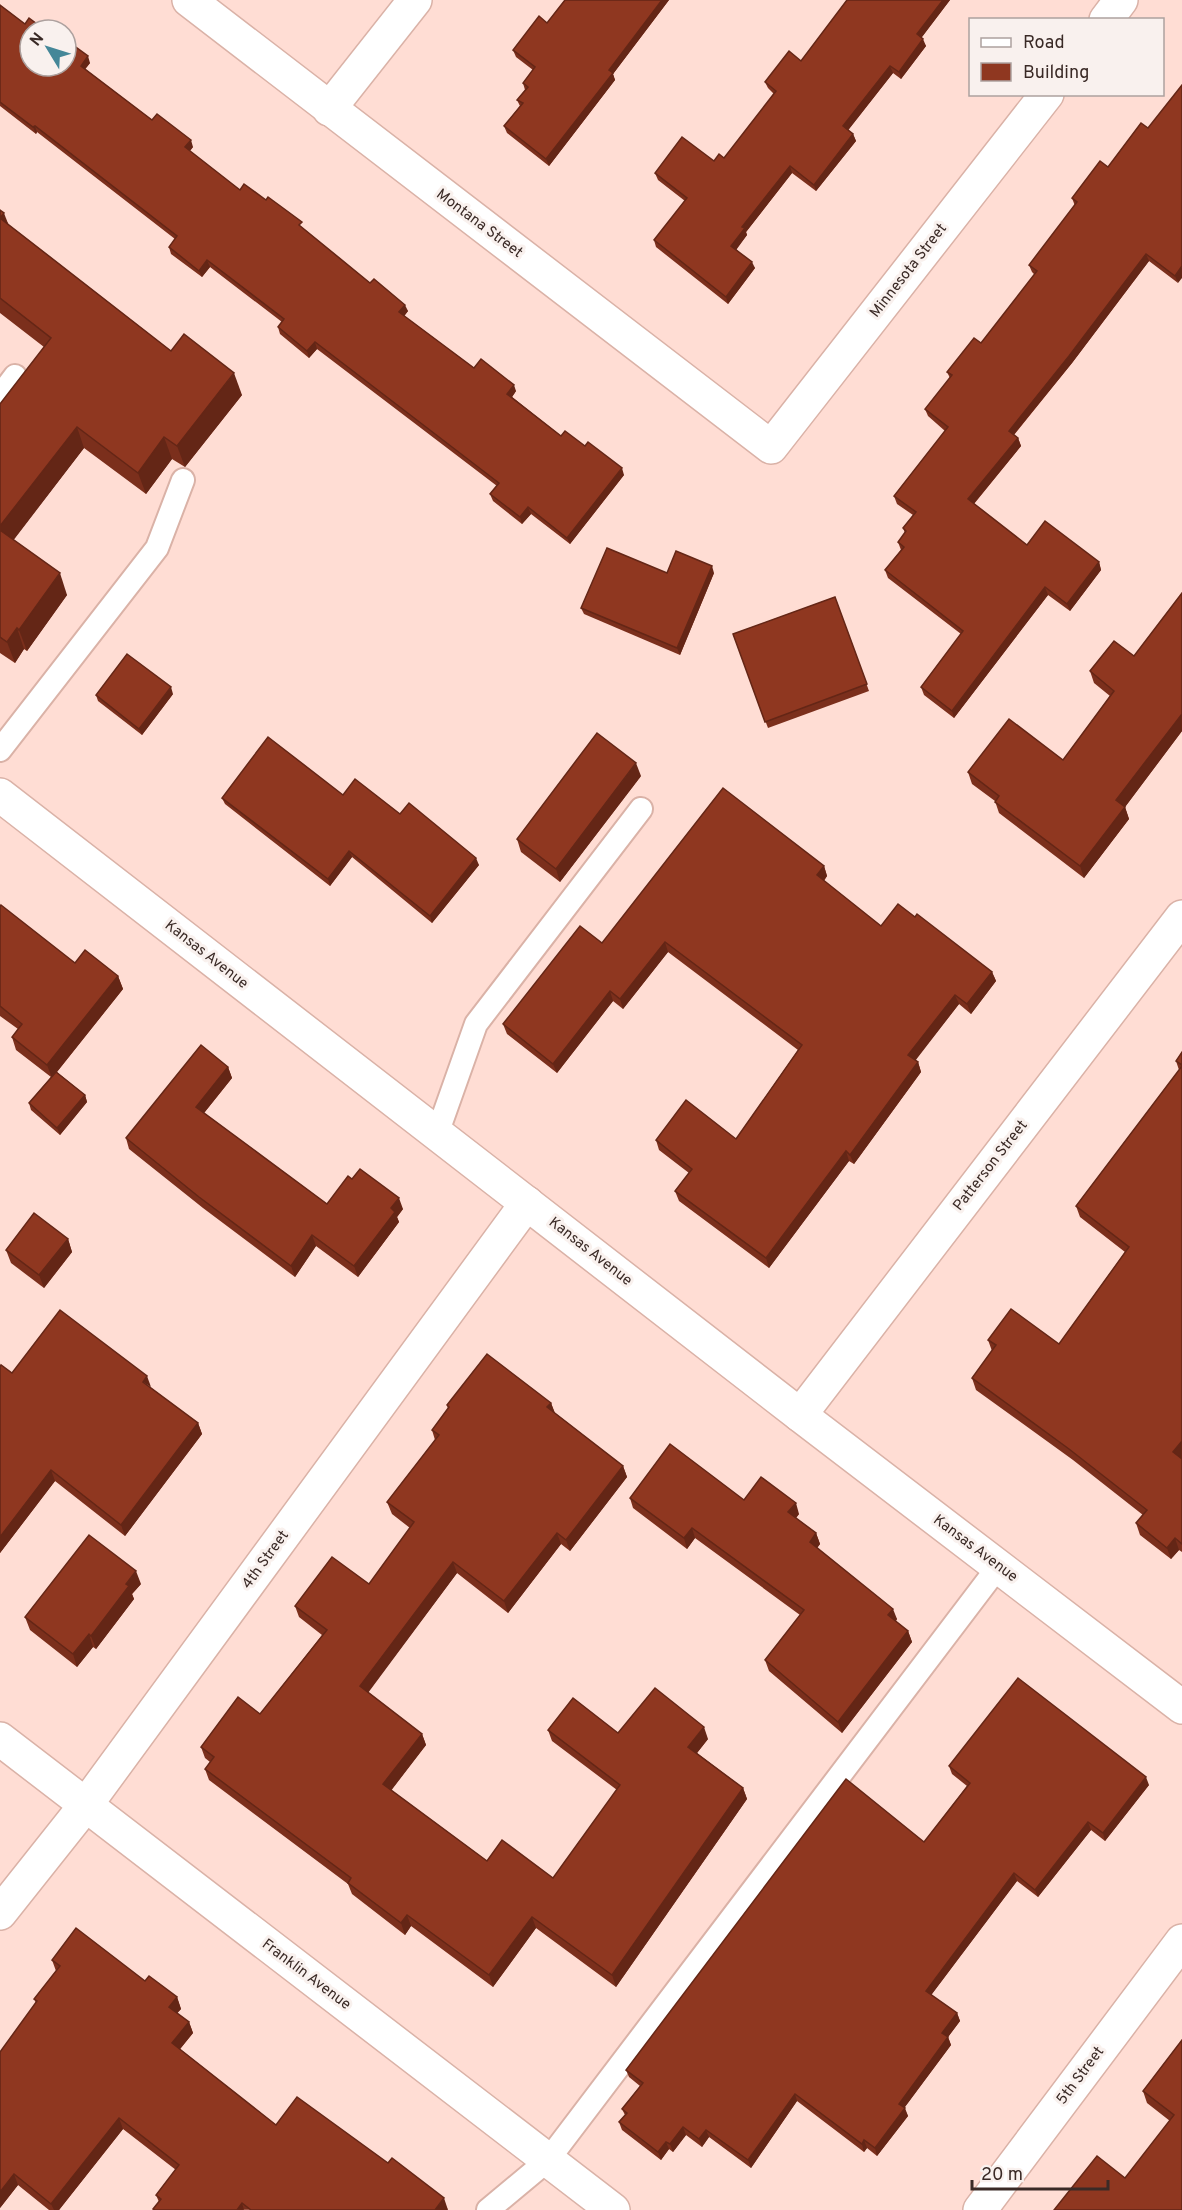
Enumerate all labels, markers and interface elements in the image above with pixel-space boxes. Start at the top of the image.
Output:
north arrow [18,18,78,78]
legend [969,18,1164,96]
text: N [26,29,49,51]
text: Road [1023,32,1065,55]
text: Building [1023,62,1089,85]
street label: Montana Street [432,185,526,263]
street label: Minnesota Street [866,220,952,322]
street label: Kansas Avenue [160,916,252,994]
street label: Patterson Street [950,1117,1032,1215]
street label: Kansas Avenue [544,1213,636,1291]
street label: Kansas Avenue [929,1511,1021,1587]
street label: 4th Street [238,1527,294,1593]
street label: Franklin Avenue [258,1935,354,2015]
street label: 5th Street [1053,2043,1109,2109]
scale bar [972,2153,1108,2191]
text: 20 m [981,2164,1023,2187]

